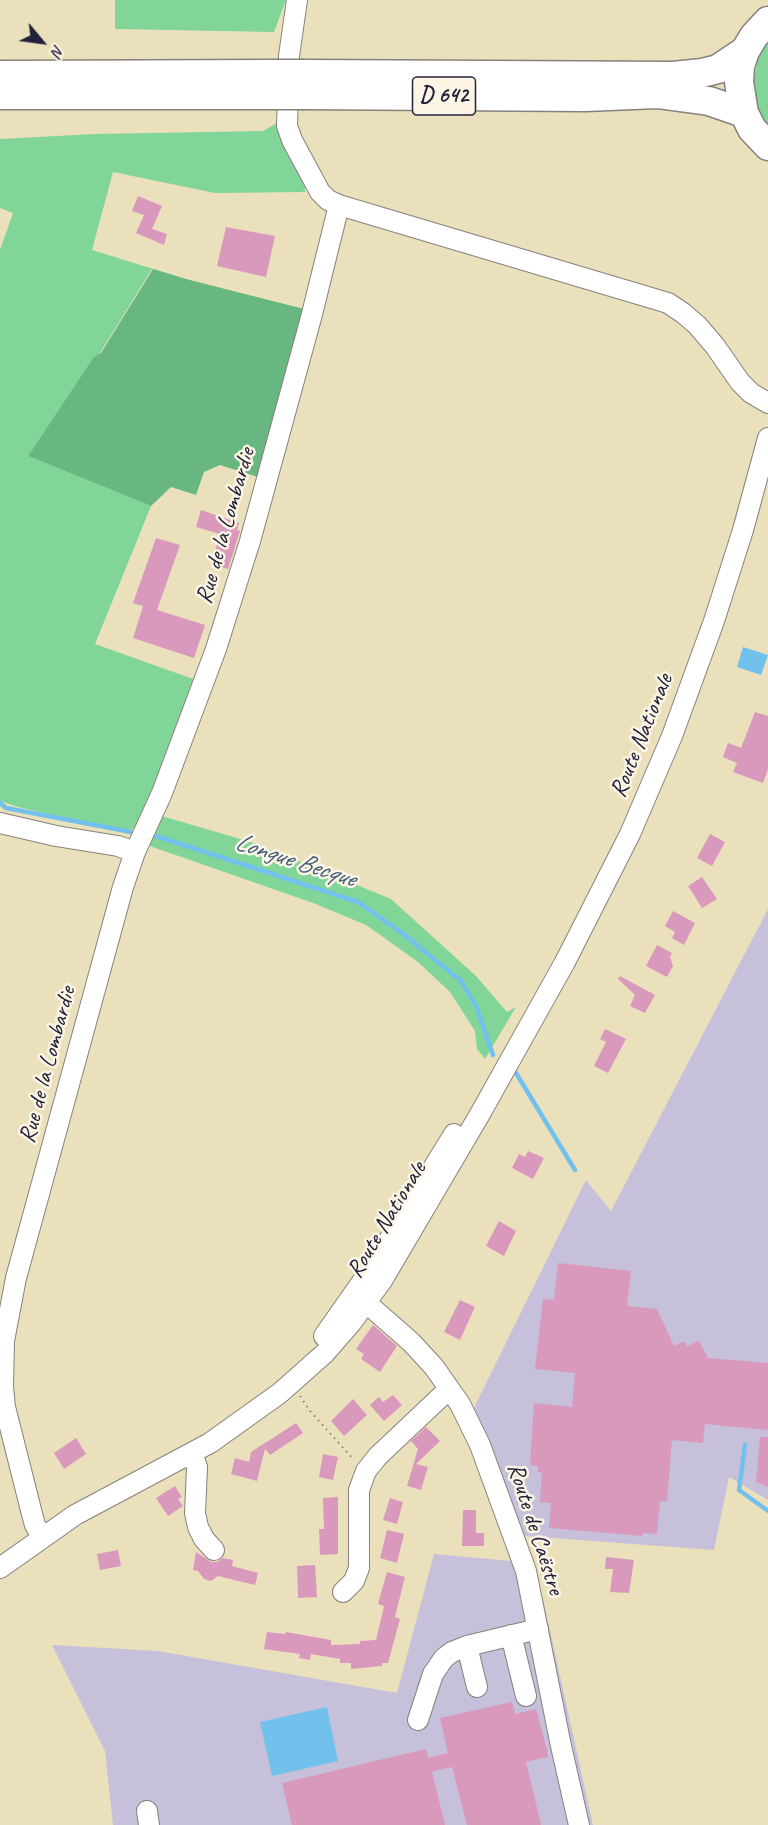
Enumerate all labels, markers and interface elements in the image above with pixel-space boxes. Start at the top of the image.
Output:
north arrow [12,12,72,72]
text: N [47,42,69,60]
road number: D 642 [412,77,476,115]
street label: Rue de la Lombardie [190,445,262,607]
street label: Route Nationale [604,670,680,802]
water label: Longue Becque [231,827,359,895]
street label: Rue de la Lombardie [13,984,83,1146]
street label: Route Nationale [341,1157,433,1283]
street label: Route de Caëstre [500,1460,570,1598]

